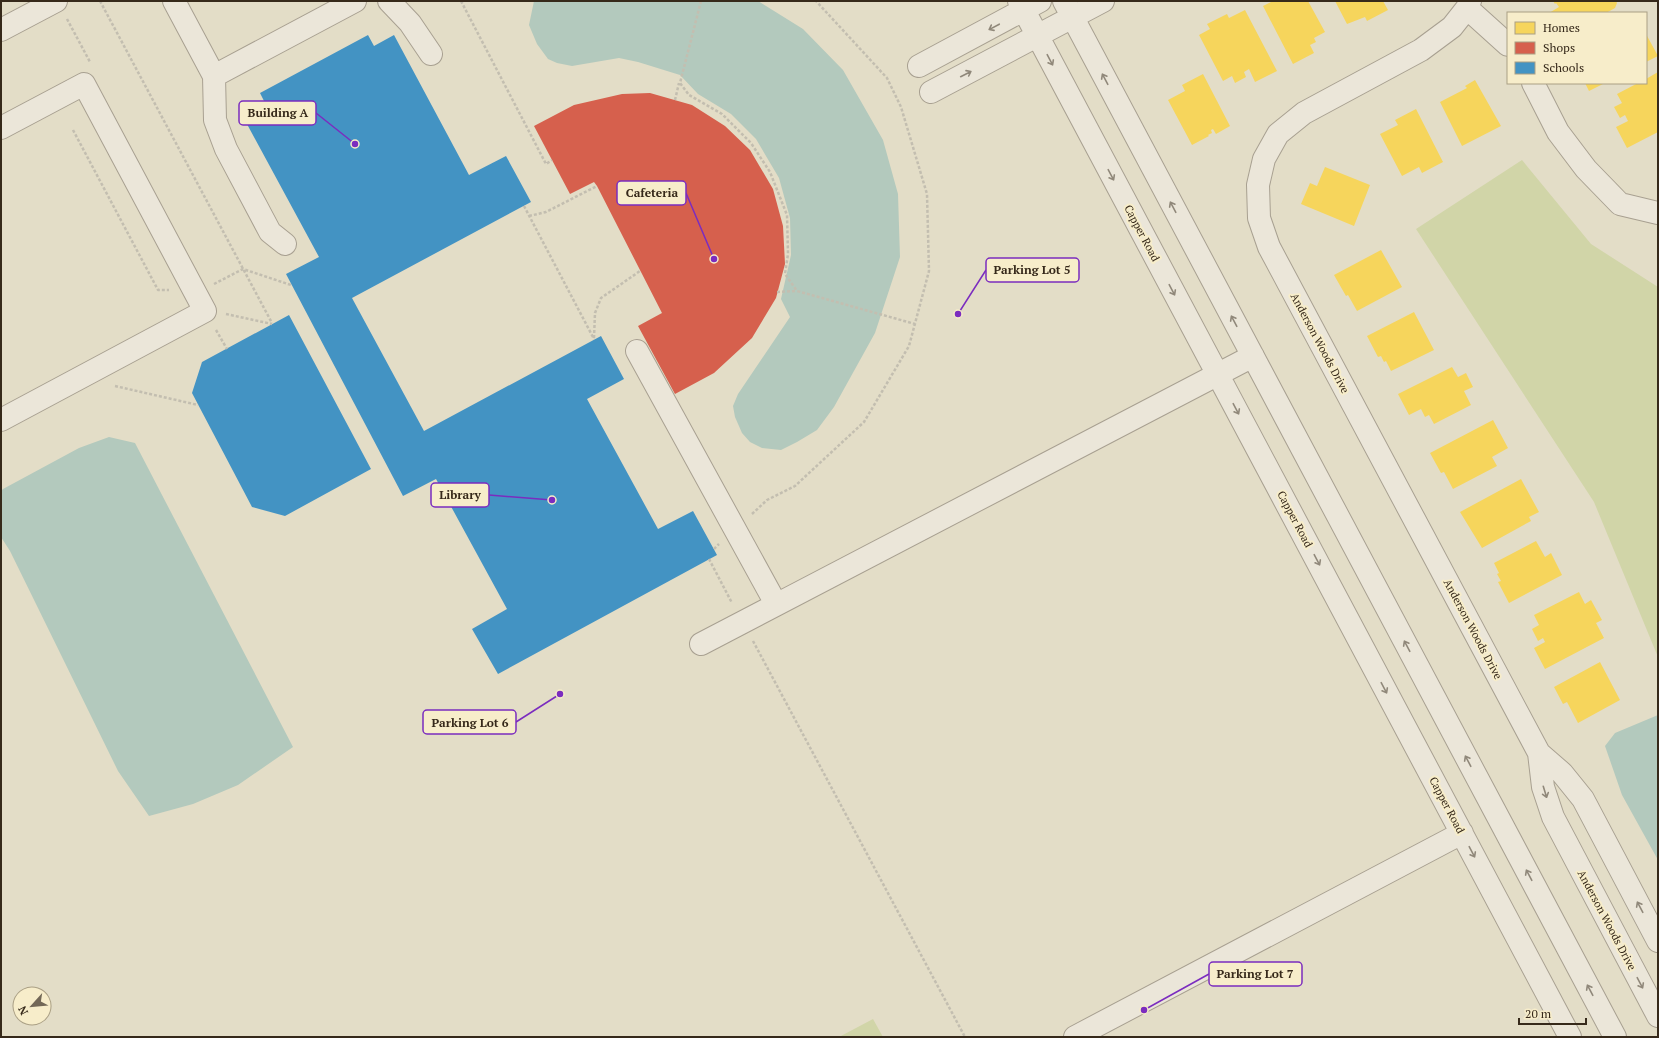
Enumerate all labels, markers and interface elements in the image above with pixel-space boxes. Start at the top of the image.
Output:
legend [1507,12,1647,84]
text: Homes [1543,20,1580,35]
one-way arrow [988,23,1000,31]
text: Shops [1543,40,1575,55]
one-way arrow [1047,54,1055,66]
text: Schools [1543,60,1584,75]
one-way arrow [959,70,971,77]
one-way arrow [1101,73,1108,85]
callout: Building A [239,101,316,125]
text: Building A [248,105,309,120]
one-way arrow [1108,169,1116,181]
callout: Cafeteria [617,181,686,205]
text: Cafeteria [626,185,678,200]
one-way arrow [1169,201,1177,213]
street label: Capper Road [1121,202,1163,264]
callout: Parking Lot 5 [986,258,1079,282]
text: Parking Lot 5 [993,262,1071,277]
one-way arrow [1169,283,1177,295]
street label: Anderson Woods Drive [1288,291,1353,396]
one-way arrow [1230,316,1238,328]
one-way arrow [1232,403,1240,415]
callout: Library [431,483,489,507]
text: Library [439,487,481,502]
street label: Capper Road [1274,488,1316,550]
one-way arrow [1313,554,1321,566]
street label: Anderson Woods Drive [1441,577,1506,682]
one-way arrow [1403,640,1410,652]
one-way arrow [1381,681,1389,693]
callout: Parking Lot 6 [423,710,516,734]
text: Parking Lot 6 [431,715,509,730]
one-way arrow [1464,755,1471,767]
street label: Capper Road [1426,774,1468,836]
one-way arrow [1542,785,1549,798]
one-way arrow [1469,846,1476,858]
street label: Anderson Woods Drive [1575,868,1640,973]
one-way arrow [1525,870,1532,882]
one-way arrow [1636,901,1643,913]
callout: Parking Lot 7 [1209,962,1302,986]
text: Parking Lot 7 [1216,966,1294,981]
one-way arrow [1637,977,1644,989]
one-way arrow [1586,984,1593,996]
north arrow [12,986,52,1026]
scale bar [1519,1000,1586,1026]
text: N [15,1003,31,1017]
text: 20 m [1525,1006,1552,1021]

